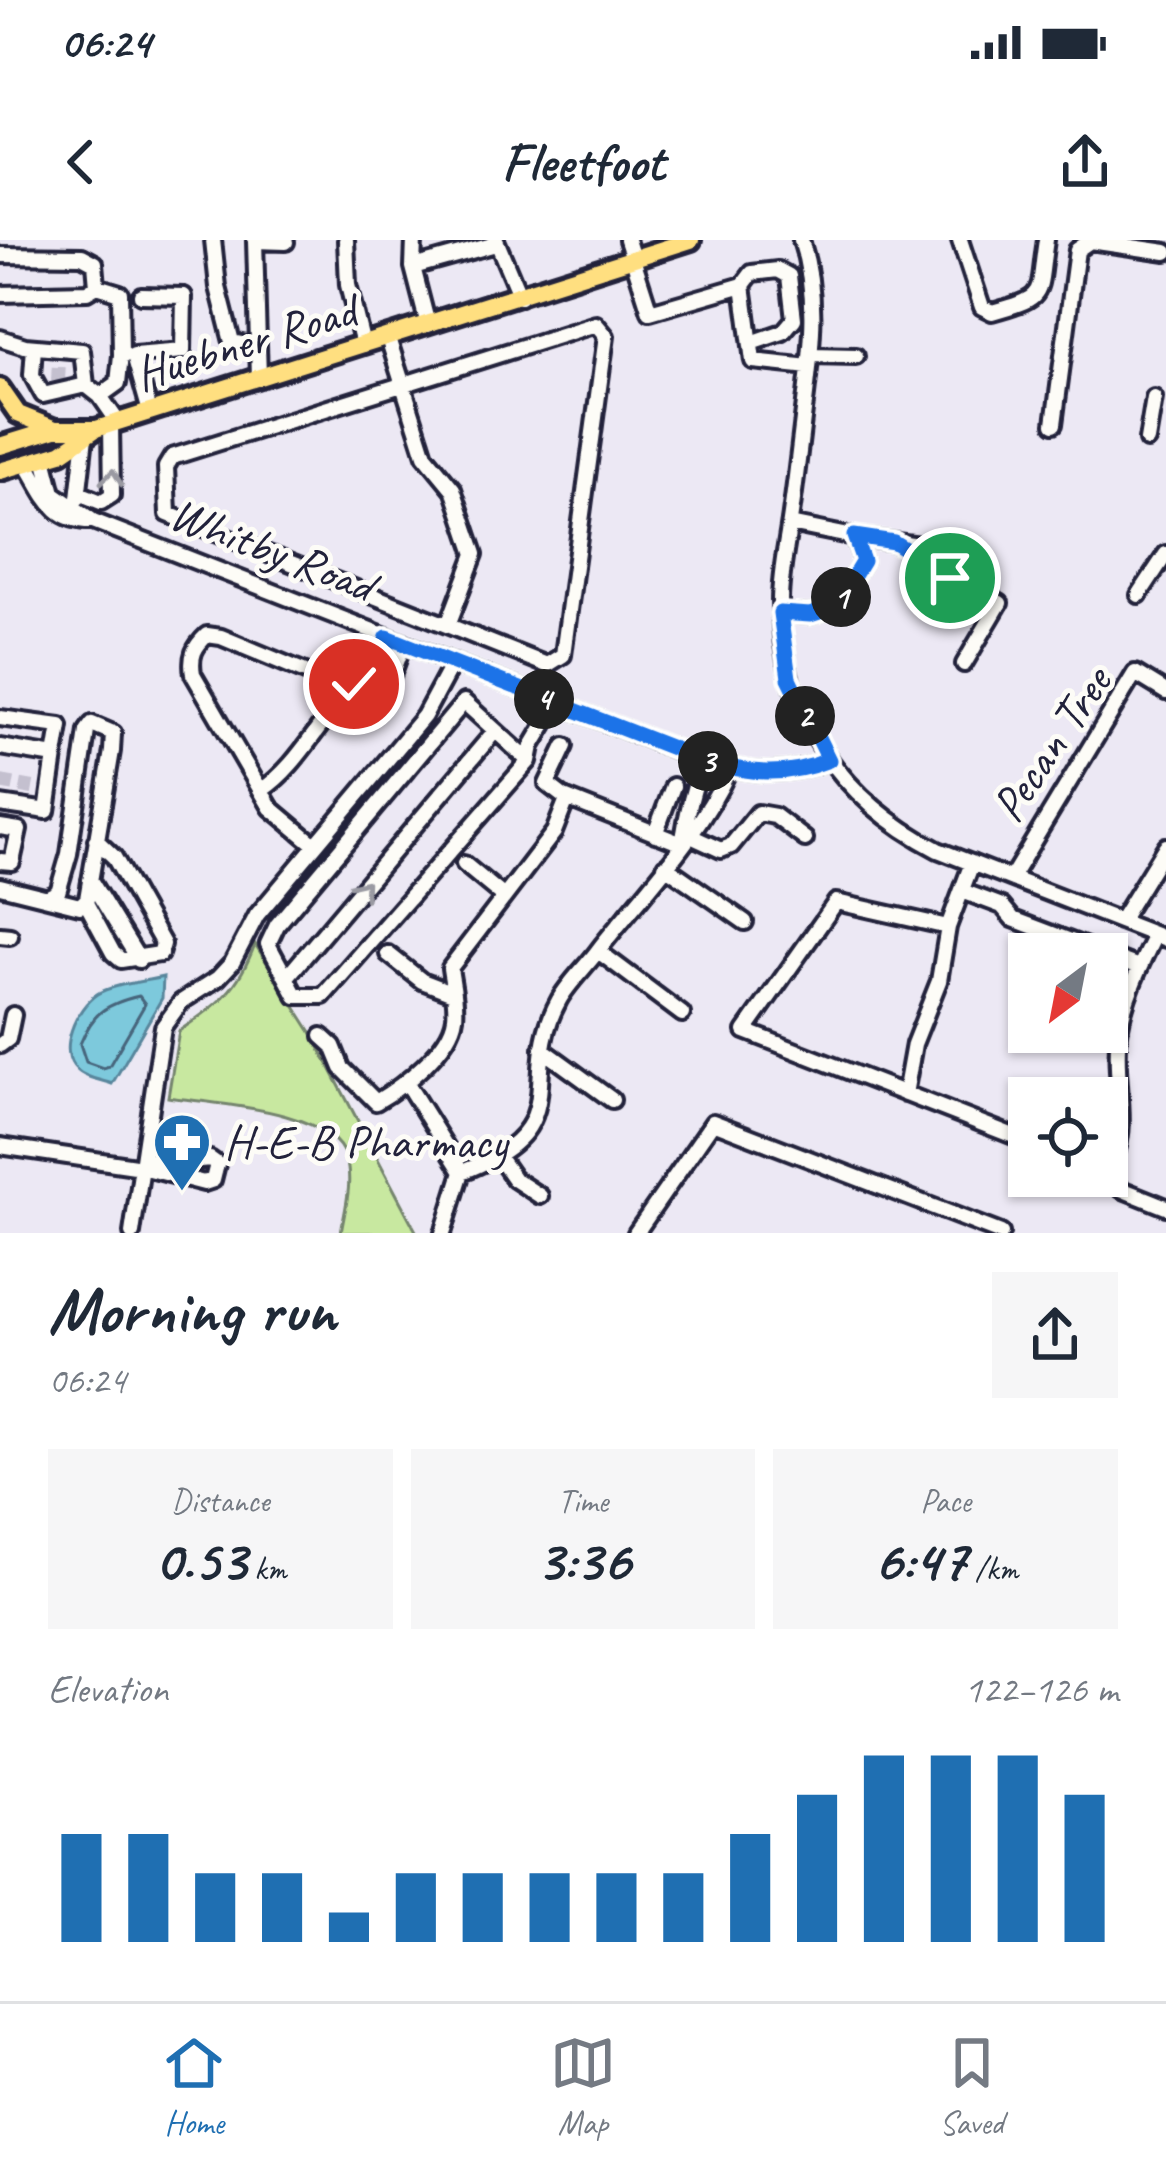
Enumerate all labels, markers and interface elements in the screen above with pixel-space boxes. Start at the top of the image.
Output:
text: 06:24 [60,14,151,71]
text: Fleetfoot [502,128,664,196]
icon: back [48,129,114,195]
icon: share [1052,129,1118,195]
street label: Huebner Road [127,278,369,404]
one-way arrow [99,468,124,487]
street label: Whitby Road [162,483,389,618]
pin [899,527,1001,629]
icon: arrive [917,545,983,611]
pin: 1 [811,567,871,627]
text: 1 [834,576,848,618]
pin [303,633,405,735]
icon: check [321,651,387,717]
street label: Pecan Tree [978,652,1126,833]
pin: 4 [514,669,574,729]
text: 4 [537,678,551,720]
pin: 2 [775,686,835,746]
text: 2 [798,695,812,737]
pin: 3 [678,731,738,791]
text: 3 [701,740,715,782]
one-way arrow [348,880,370,902]
north arrow [1008,933,1128,1053]
map controls [1008,933,1128,1197]
button: locate [1008,1077,1128,1197]
pharmacy icon: H-E-B Pharmacy [151,1111,213,1193]
place label: H-E-B Pharmacy [224,1112,511,1172]
text: Morning run [48,1269,336,1352]
button: share [992,1272,1118,1398]
text: 06:24 [48,1356,126,1405]
text: Distance [171,1480,270,1522]
text: Time [558,1480,608,1522]
text: Pace [920,1480,971,1522]
text: 0.53 [154,1522,246,1598]
text: 3:36 [536,1522,630,1598]
text: 6:47 [873,1522,967,1598]
text: km [246,1548,286,1590]
text: /km [967,1548,1018,1590]
text: Elevation [48,1665,168,1714]
text: 122–126 m [964,1665,1118,1714]
tab: Home [161,2030,227,2144]
tab: Map [550,2030,616,2144]
tab: Saved [939,2030,1005,2144]

